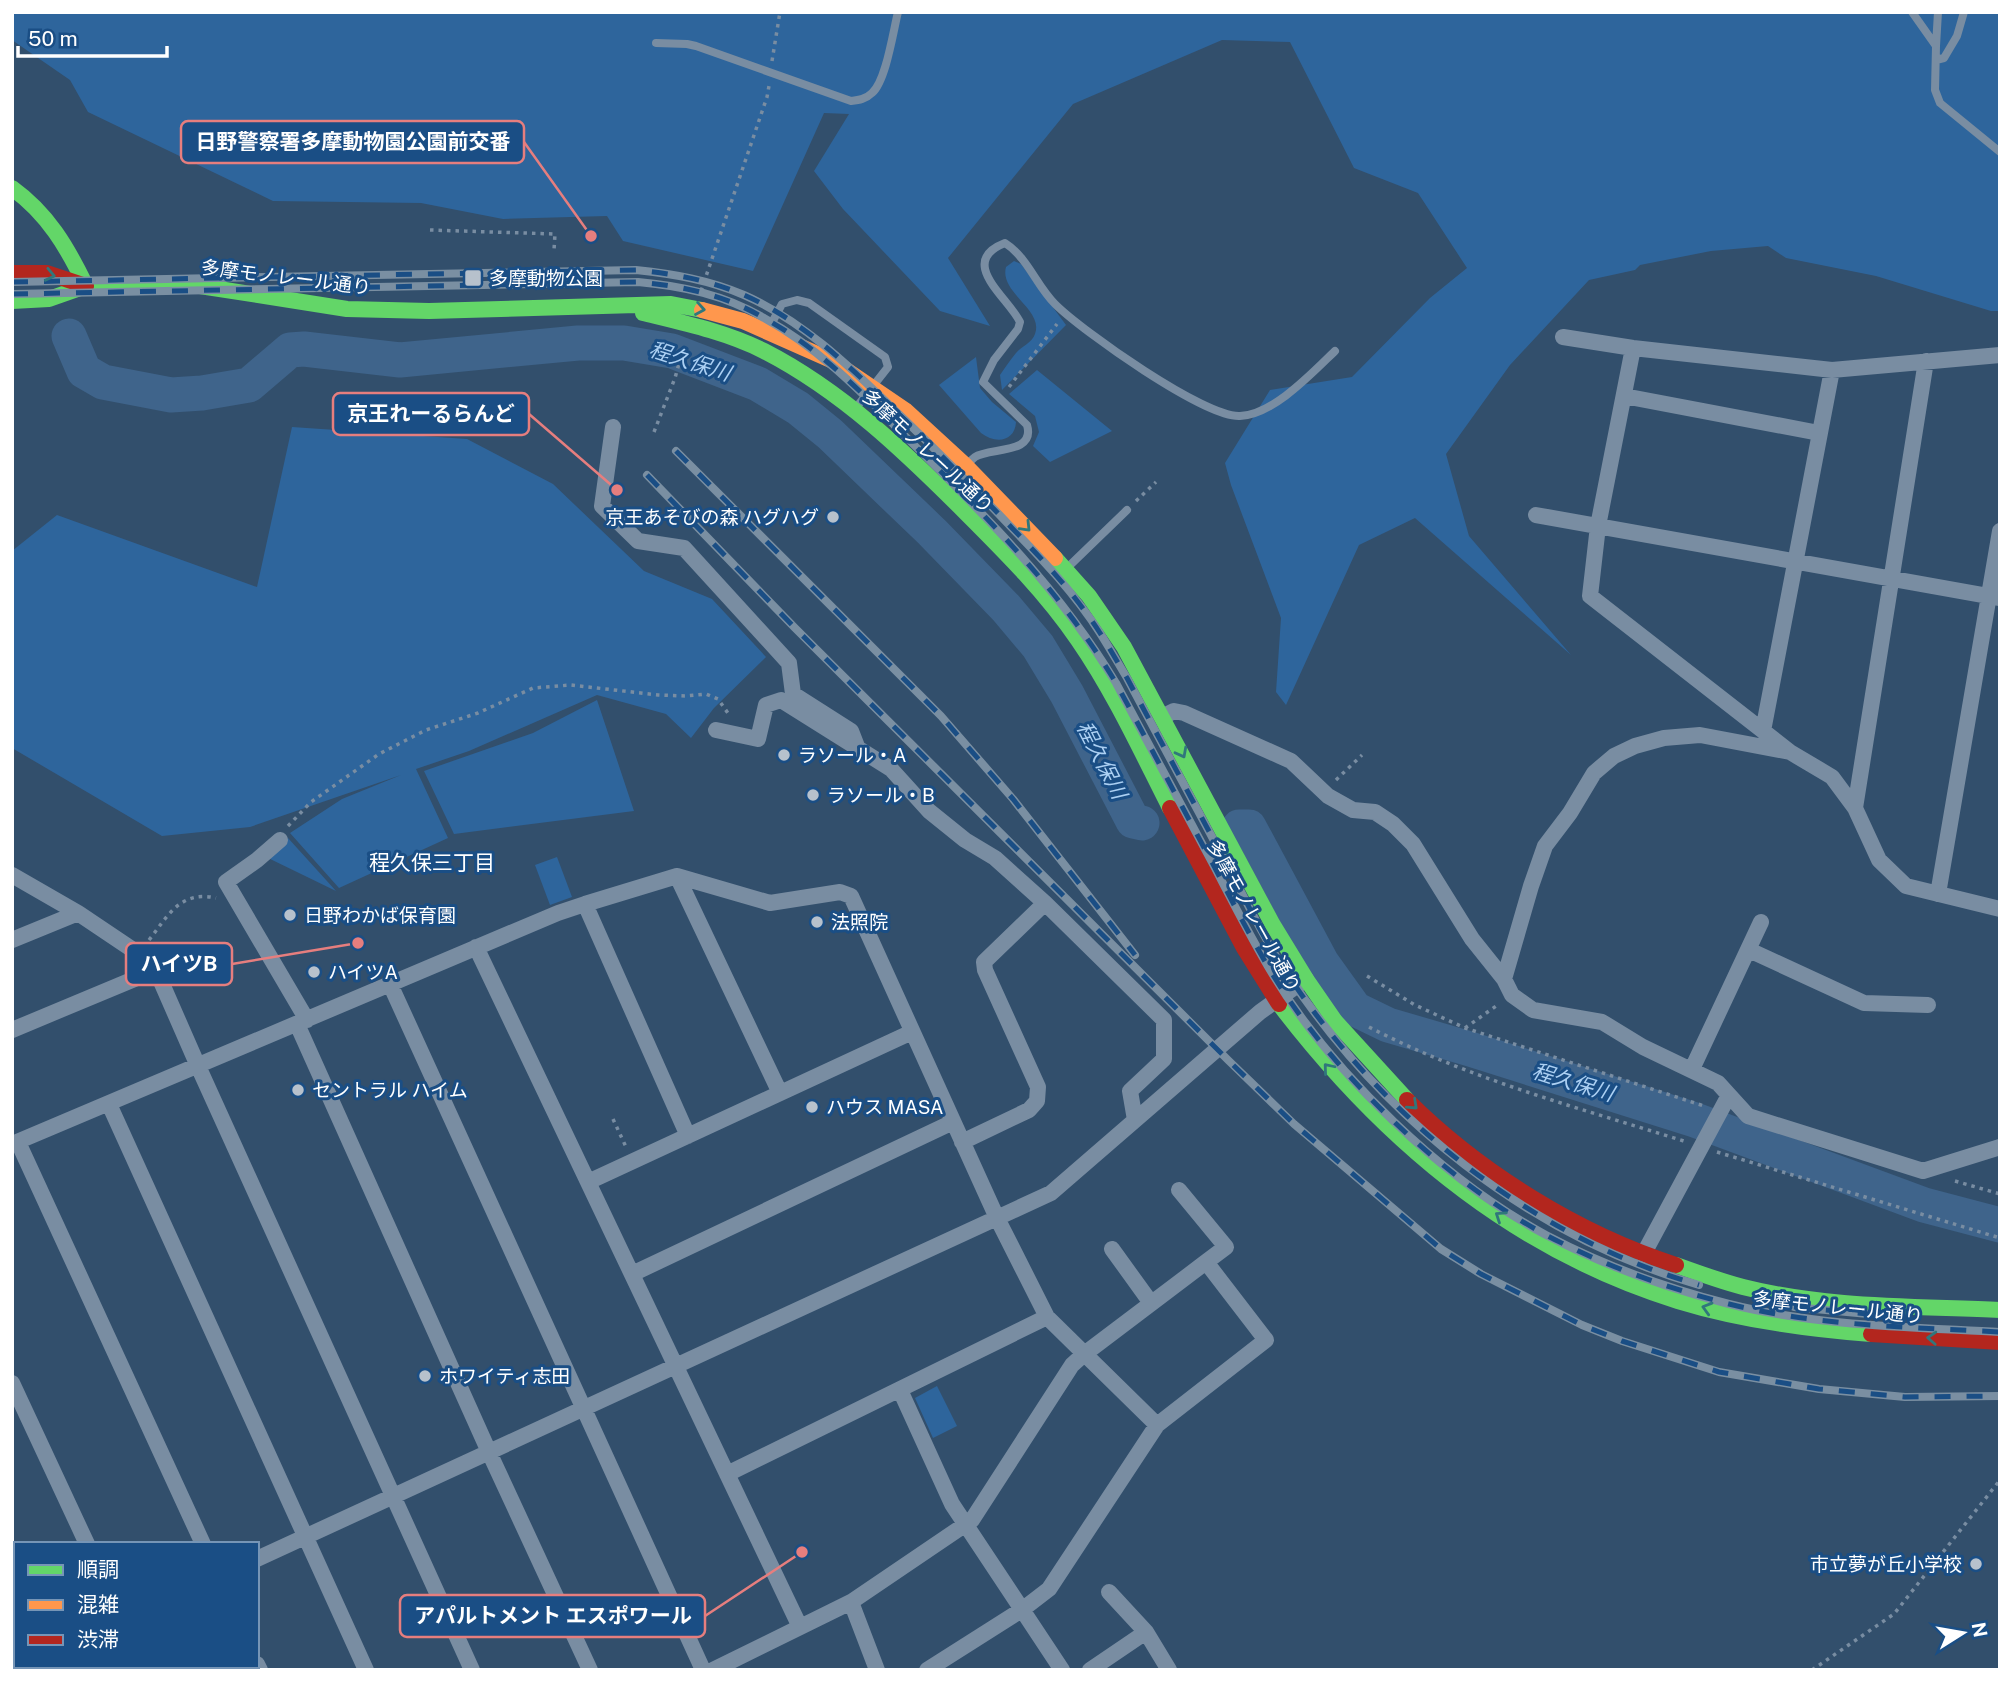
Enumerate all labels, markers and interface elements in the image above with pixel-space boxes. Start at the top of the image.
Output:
scale bar [18,14,166,58]
text: 50 m [28,26,78,51]
callout: 日野警察署多摩動物園公園前交番 [181,121,524,163]
text: 日野警察署多摩動物園公園前交番 [196,129,511,154]
street label: 多摩モノレール通り [200,256,372,298]
one-way arrow [44,267,56,282]
place label: 多摩動物公園 [489,267,603,289]
marker: 多摩動物公園 [463,268,483,288]
one-way arrow [694,301,706,316]
water label: 程久保川 [646,336,736,386]
street label: 多摩モノレール通り [858,385,998,517]
callout: 京王れーるらんど [333,393,529,435]
text: 京王れーるらんど [347,401,515,426]
place label: 京王あそびの森 ハグハグ [605,506,819,528]
marker: 京王あそびの森 ハグハグ [825,509,841,525]
one-way arrow [1017,519,1030,532]
water label: 程久保川 [1072,717,1133,805]
place label: ラソール・A [798,744,907,766]
one-way arrow [1173,746,1187,758]
marker: ラソール・A [776,747,792,763]
place label: ラソール・B [827,784,935,806]
marker: ラソール・B [805,787,821,803]
street label: 多摩モノレール通り [1203,836,1305,996]
district label: 程久保三丁目 [369,850,495,875]
place label: 日野わかば保育園 [304,904,456,926]
marker: 日野わかば保育園 [282,907,298,923]
place label: 法照院 [831,911,888,933]
marker: 法照院 [809,914,825,930]
callout: ハイツB [126,943,232,985]
text: ハイツB [141,951,217,976]
place label: ハイツA [328,961,398,983]
marker: ハイツA [306,964,322,980]
water label: 程久保川 [1529,1058,1619,1107]
one-way arrow [1324,1063,1336,1076]
place label: セントラル ハイム [312,1079,468,1101]
marker: セントラル ハイム [290,1082,306,1098]
place label: ハウス MASA [826,1096,944,1118]
one-way arrow [1405,1097,1418,1109]
marker: ハウス MASA [804,1099,820,1115]
one-way arrow [1495,1212,1508,1224]
street label: 多摩モノレール通り [1752,1287,1924,1327]
one-way arrow [1701,1302,1713,1316]
one-way arrow [1926,1331,1937,1346]
place label: ホワイティ志田 [439,1365,570,1387]
marker: ホワイティ志田 [417,1368,433,1384]
legend [14,1542,259,1668]
place label: 市立夢が丘小学校 [1810,1553,1962,1575]
marker: 市立夢が丘小学校 [1968,1556,1984,1572]
text: 順調 [77,1557,119,1582]
text: 混雑 [77,1592,119,1617]
callout: アパルトメント エスポワール [400,1595,705,1637]
north arrow [1928,1598,1998,1668]
text: アパルトメント エスポワール [414,1603,692,1628]
text: N [1967,1620,1992,1639]
text: 渋滞 [77,1627,119,1652]

